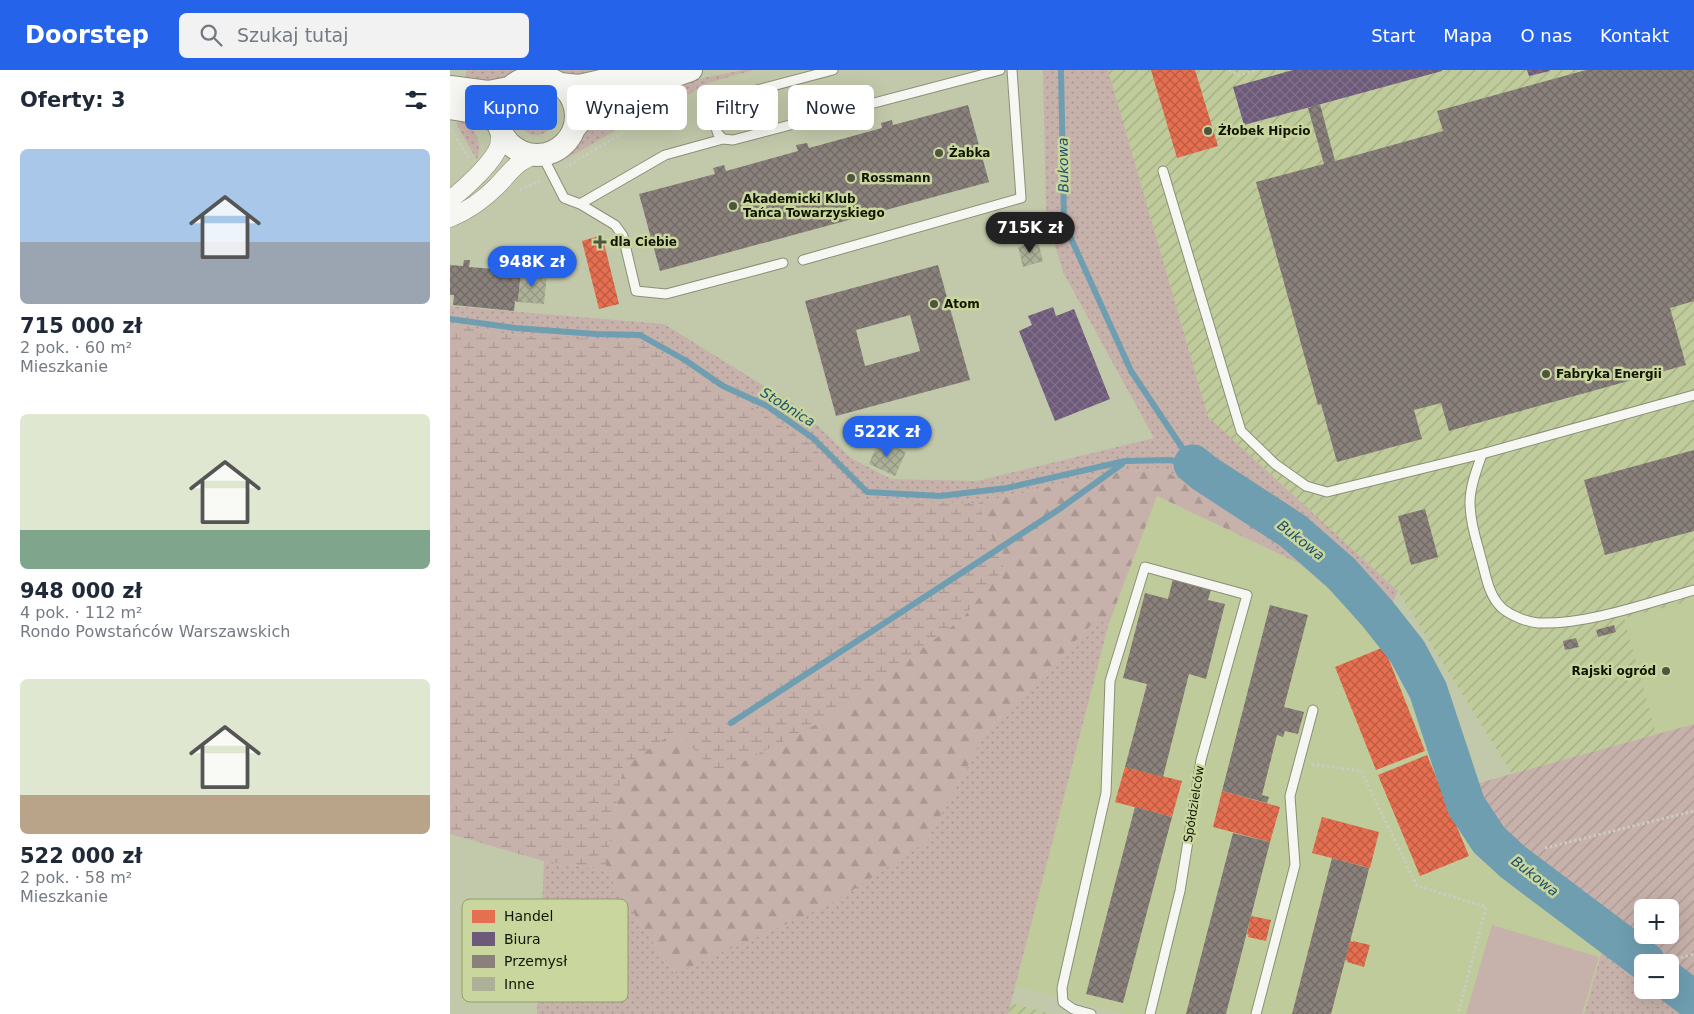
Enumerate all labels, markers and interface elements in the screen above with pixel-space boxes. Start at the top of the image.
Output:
search box [179,13,529,58]
text: Doorstep [25,21,149,49]
icon: search [197,21,225,49]
text: Szukaj tutaj [237,24,349,46]
text: Start [1371,25,1415,46]
text: Mapa [1443,25,1492,46]
text: O nas [1520,25,1572,46]
text: Kontakt [1600,25,1669,46]
chip: Kupno [465,85,557,130]
chip: Wynajem [567,85,687,130]
chip: Filtry [697,85,778,130]
chip: Nowe [788,85,874,130]
icon: filters [402,86,430,114]
text: Oferty: 3 [20,88,126,112]
place label: Żłobek Hipcio [1218,123,1311,138]
marker: Żłobek Hipcio [1202,125,1214,137]
water label: Bukowa [1055,137,1071,193]
place label: Żabka [949,145,990,160]
marker: Żabka [933,147,945,159]
place label: Rossmann [861,171,930,185]
marker: Rossmann [845,172,857,184]
icon: home [180,182,270,272]
place label: Akademicki Klub Tańca Towarzyskiego [743,192,885,220]
marker: Akademicki Klub Tańca Towarzyskiego [727,200,739,212]
pin: 715K zł [984,212,1076,254]
text: 715K zł [997,218,1063,237]
place label: dla Ciebie [610,235,677,249]
marker: dla Ciebie [594,236,606,248]
pin: 948K zł [486,246,578,288]
text: 948K zł [499,252,565,271]
place label: Atom [944,297,980,311]
marker: Atom [928,298,940,310]
text: 715 000 zł [20,314,142,338]
text: 2 pok. · 60 m² [20,338,132,357]
text: Mieszkanie [20,357,108,376]
place label: Fabryka Energii [1556,367,1662,381]
marker: Fabryka Energii [1540,368,1552,380]
water label: Stobnica [758,384,818,430]
pin: 522K zł [841,416,933,458]
text: 522K zł [854,422,920,441]
icon: home [180,447,270,537]
water label: Bukowa [1274,517,1328,563]
text: 948 000 zł [20,579,142,603]
text: 4 pok. · 112 m² [20,603,142,622]
text: Rondo Powstańców Warszawskich [20,622,290,641]
place label: Rajski ogród [1572,664,1656,678]
marker: Rajski ogród [1660,665,1672,677]
icon: home [180,712,270,802]
street label: Spółdzielców [1181,764,1207,843]
text: 522 000 zł [20,844,142,868]
water label: Bukowa [1508,853,1562,899]
text: 2 pok. · 58 m² [20,868,132,887]
text: Mieszkanie [20,887,108,906]
legend [462,899,628,1002]
map controls [1634,899,1679,999]
button: + [1634,899,1679,944]
text: Handel [504,908,553,924]
text: Biura [504,931,541,947]
text: Przemysł [504,953,567,969]
button: − [1634,954,1679,999]
text: Inne [504,976,535,992]

